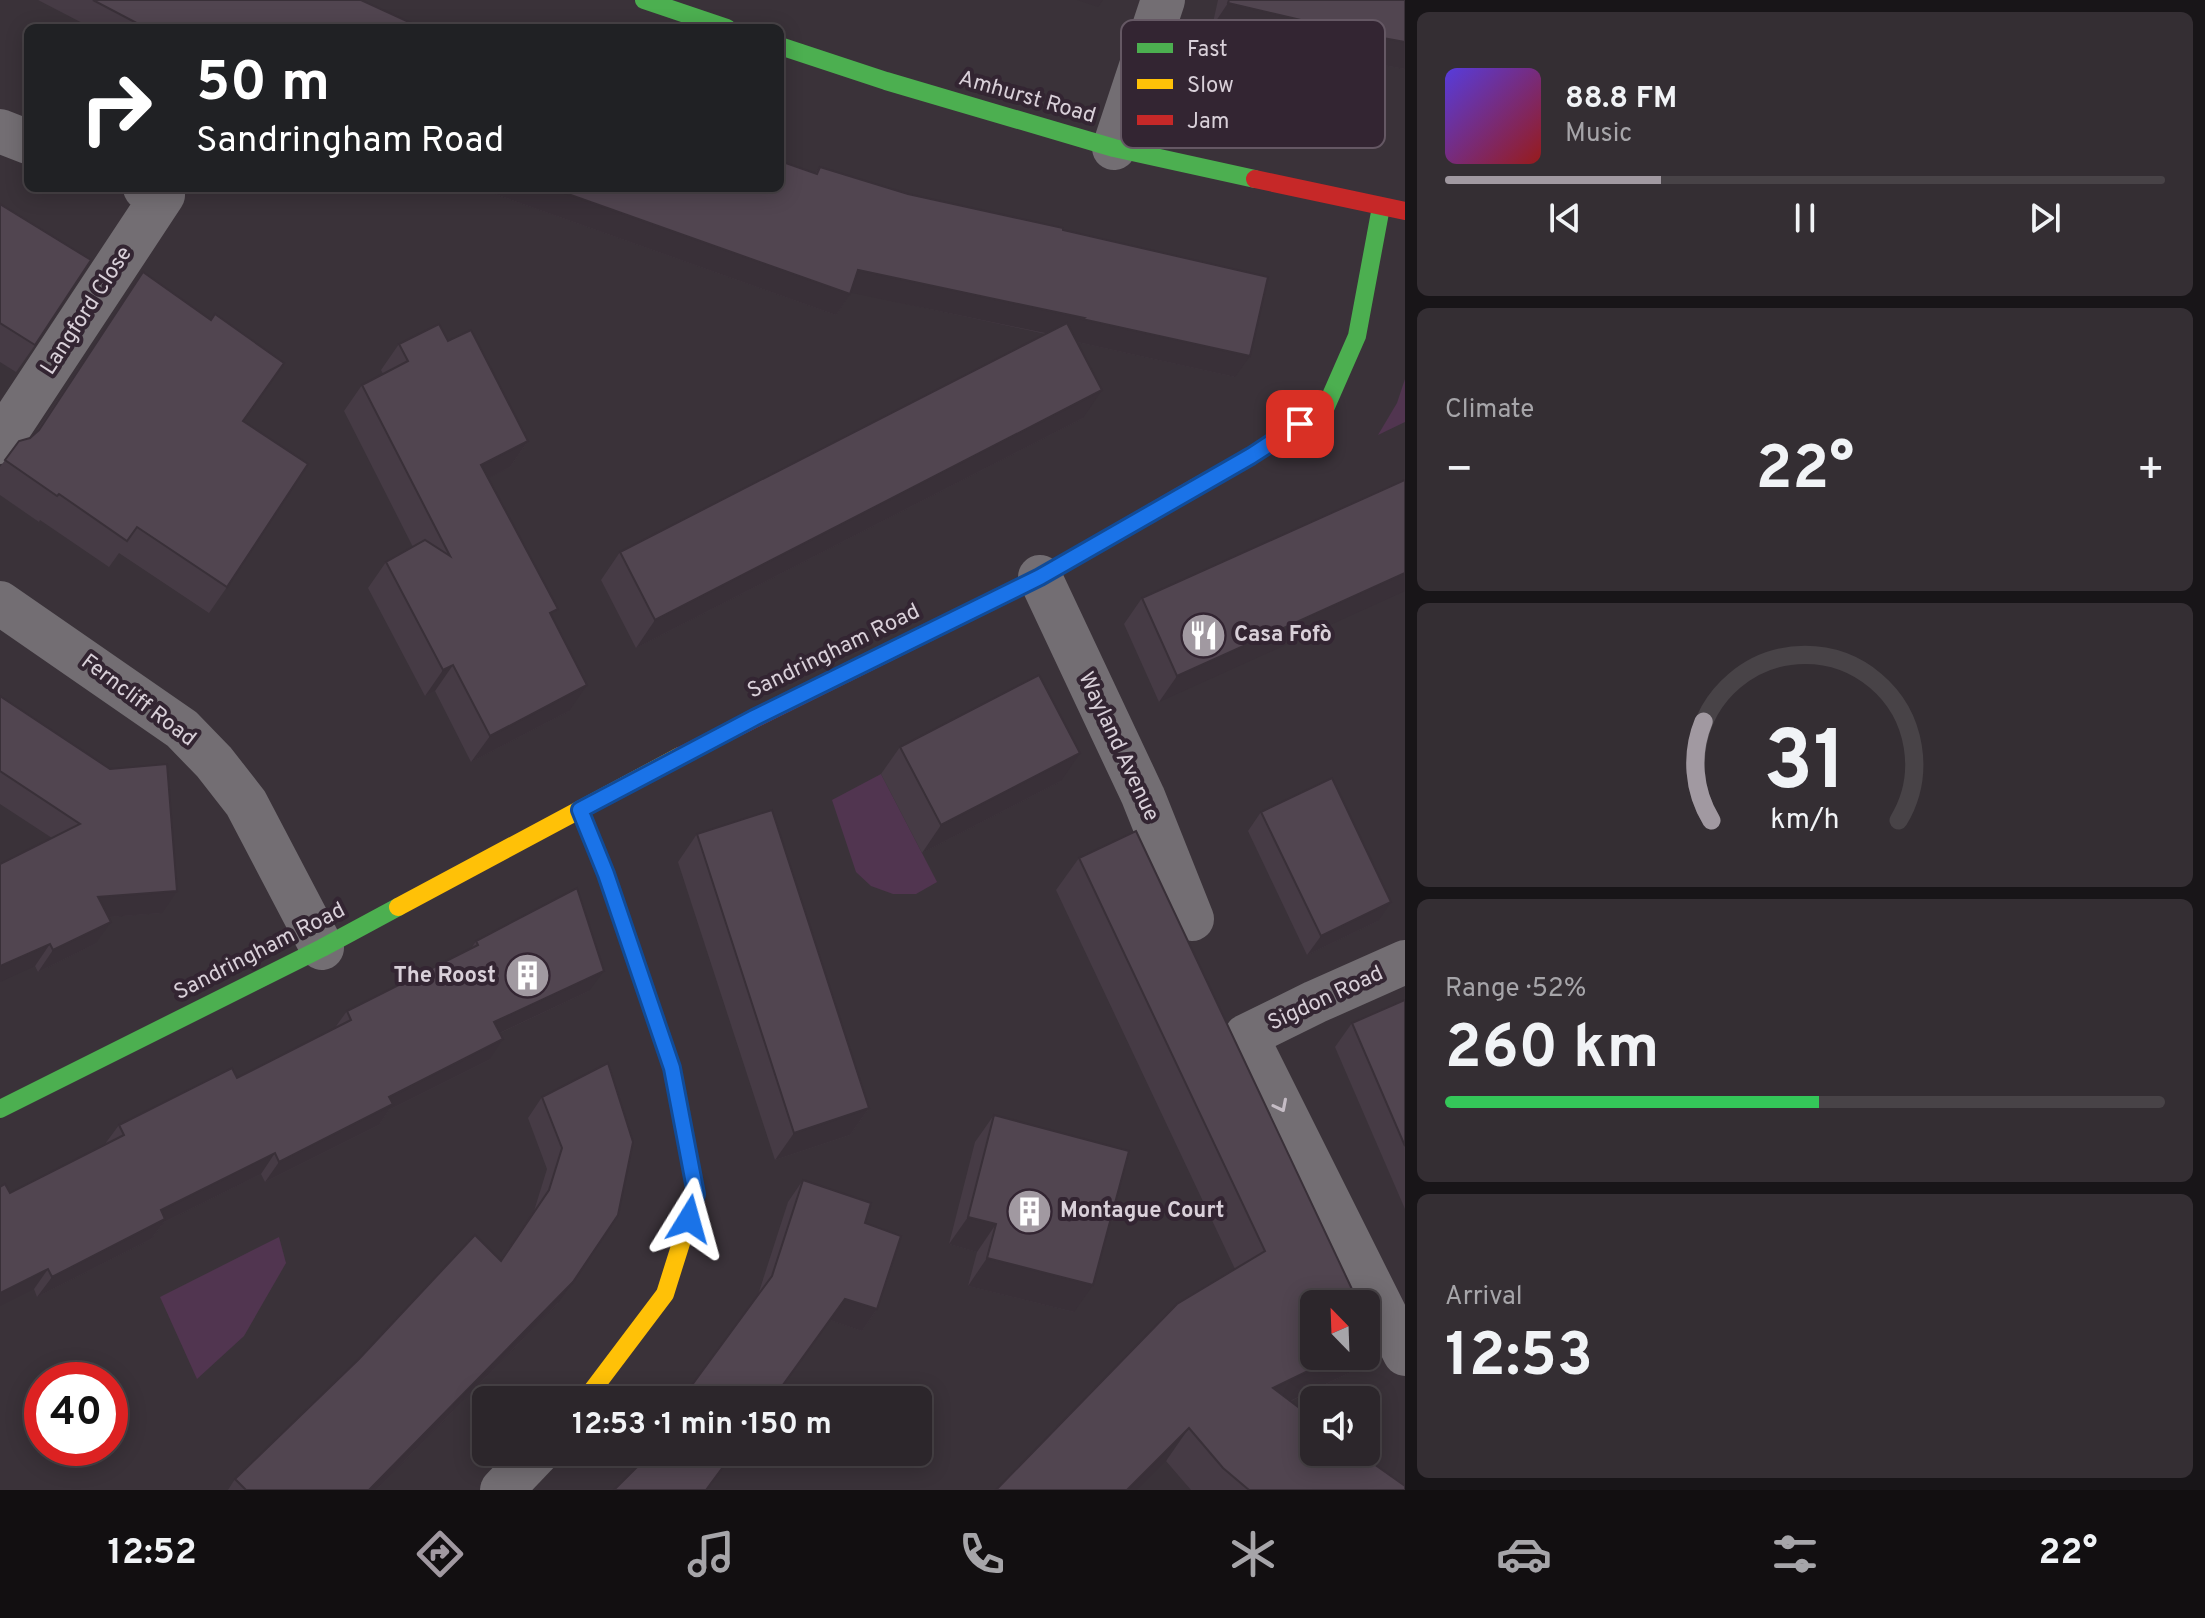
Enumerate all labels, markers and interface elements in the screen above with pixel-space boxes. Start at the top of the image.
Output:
legend [1121,20,1385,148]
text: Fast [1187,37,1228,64]
text: 50 m [196,50,330,120]
icon: right [64,56,168,160]
street label: Amhurst Road [955,66,1099,130]
text: Slow [1187,73,1234,100]
text: 88.8 FM [1565,81,1677,118]
text: Jam [1187,109,1230,136]
text: Music [1565,118,1632,151]
text: Sandringham Road [196,119,504,165]
icon: previous [1543,196,1587,240]
icon: pause [1783,196,1827,240]
icon: next [2023,196,2067,240]
street label: Langford Close [35,242,139,380]
pin [1266,390,1334,458]
text: Climate [1445,394,1534,427]
icon: arrive [1278,402,1322,446]
text: 22° [1756,434,1854,510]
text: − [1445,444,1473,500]
text: + [2137,444,2165,500]
street label: Sandringham Road [743,599,925,705]
restaurant icon: Casa Fofò [1179,611,1227,659]
place label: Casa Fofò [1234,622,1332,649]
street label: Ferncliff Road [75,649,201,753]
street label: Wayland Avenue [1072,668,1164,826]
text: 31 [1764,714,1846,819]
text: km/h [1770,803,1840,839]
street label: Sandringham Road [170,897,350,1007]
building icon: The Roost [503,952,551,1000]
street label: Sigdon Road [1264,961,1388,1037]
place label: The Roost [393,963,496,990]
text: Range · 52% [1445,973,1586,1006]
text: 260 km [1445,1013,1659,1089]
one-way arrow [1272,1098,1287,1113]
position arrow [647,1177,731,1261]
building icon: Montague Court [1005,1187,1053,1235]
place label: Montague Court [1060,1198,1224,1225]
text: Arrival [1445,1281,1523,1314]
north arrow [1300,1290,1380,1370]
map controls [1300,1290,1380,1466]
text: 12:53 [1445,1321,1593,1397]
speed limit sign: 40 [24,1362,128,1466]
button: sound [1300,1386,1380,1466]
text: 12:53 · 1 min · 150 m [572,1407,832,1444]
icon: directions [412,1526,468,1582]
icon: music [683,1526,739,1582]
icon: phone [954,1526,1010,1582]
icon: climate [1225,1526,1281,1582]
icon: car [1496,1526,1552,1582]
icon: filters [1767,1526,1823,1582]
text: 12:52 [108,1531,197,1577]
text: 22° [2038,1531,2097,1577]

